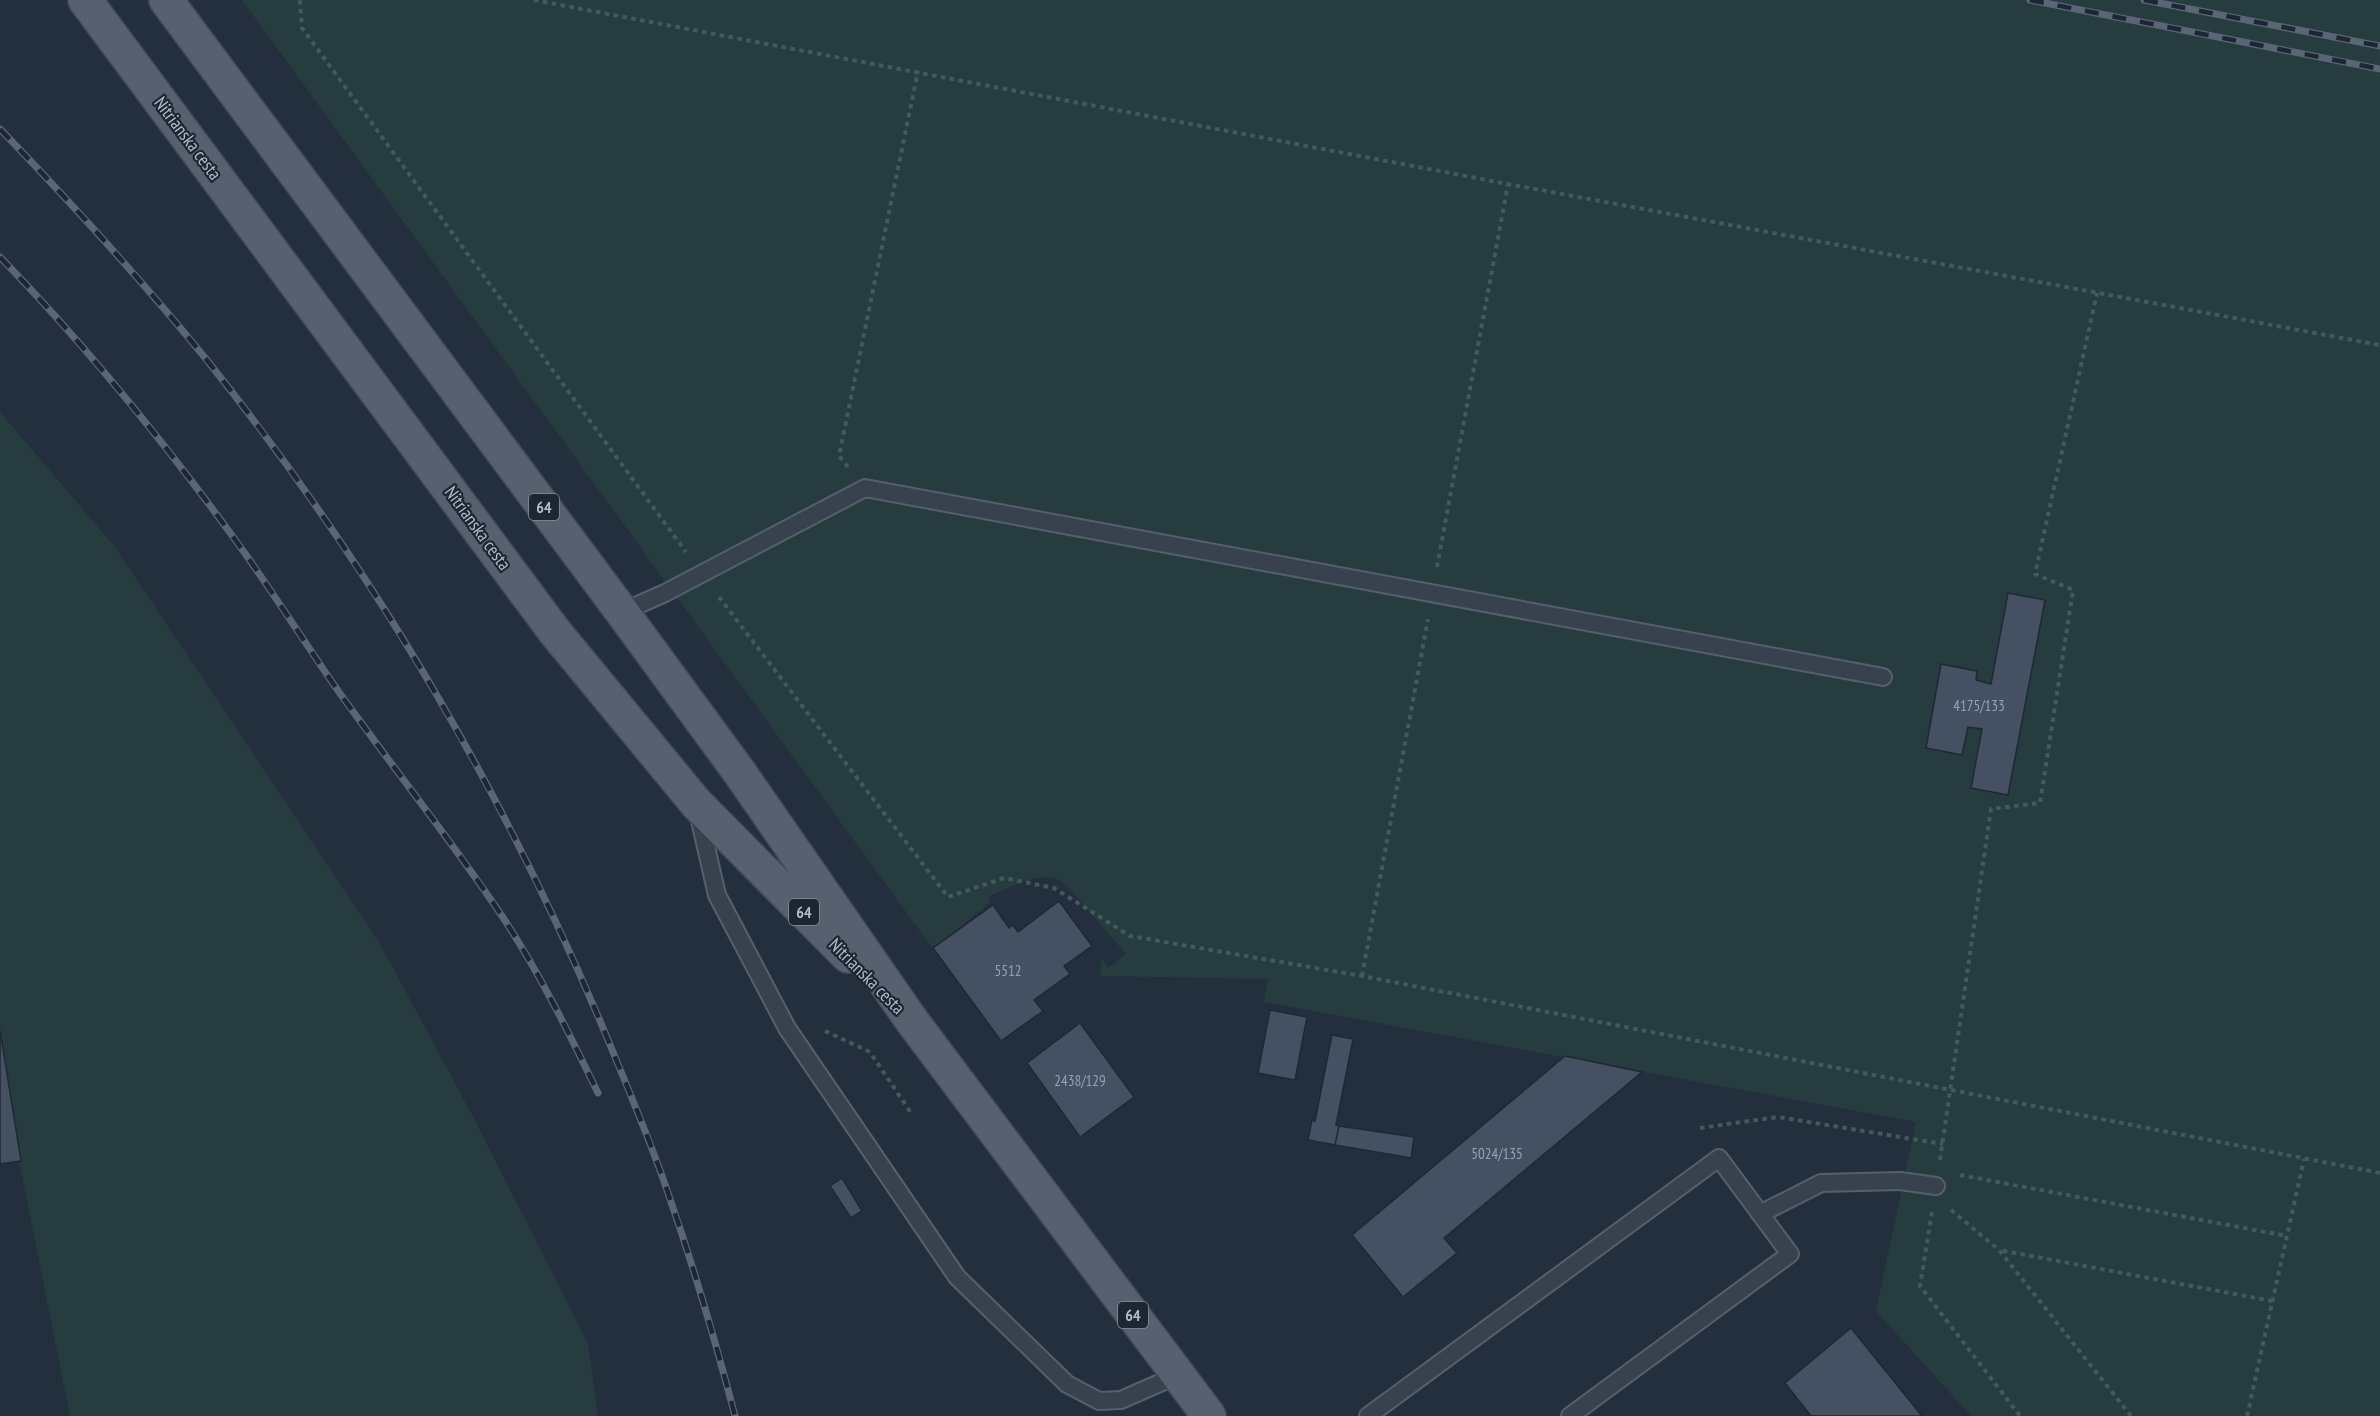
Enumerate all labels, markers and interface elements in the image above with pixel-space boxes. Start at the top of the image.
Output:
street label: Nitrianska cesta [149,92,227,184]
street label: Nitrianska cesta [440,481,516,575]
road number: 64 [529,494,559,520]
house number: 4175/133 [1953,696,2005,715]
road number: 64 [789,899,819,925]
street label: Nitrianska cesta [824,933,910,1019]
house number: 5512 [994,961,1022,980]
house number: 2438/129 [1054,1071,1106,1090]
house number: 5024/135 [1471,1144,1523,1163]
road number: 64 [1118,1302,1148,1328]

